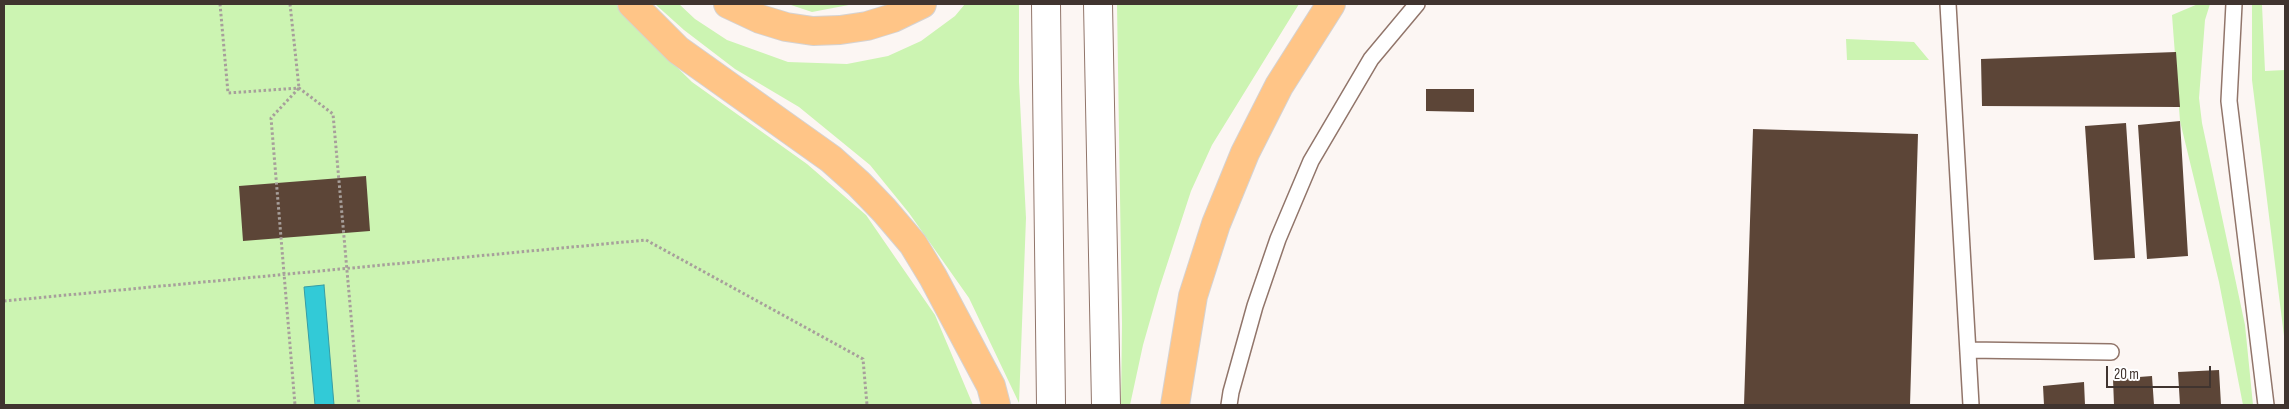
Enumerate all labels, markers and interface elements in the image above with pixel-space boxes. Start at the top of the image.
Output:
scale bar [2109,356,2214,388]
text: 20 m [2114,365,2139,384]

